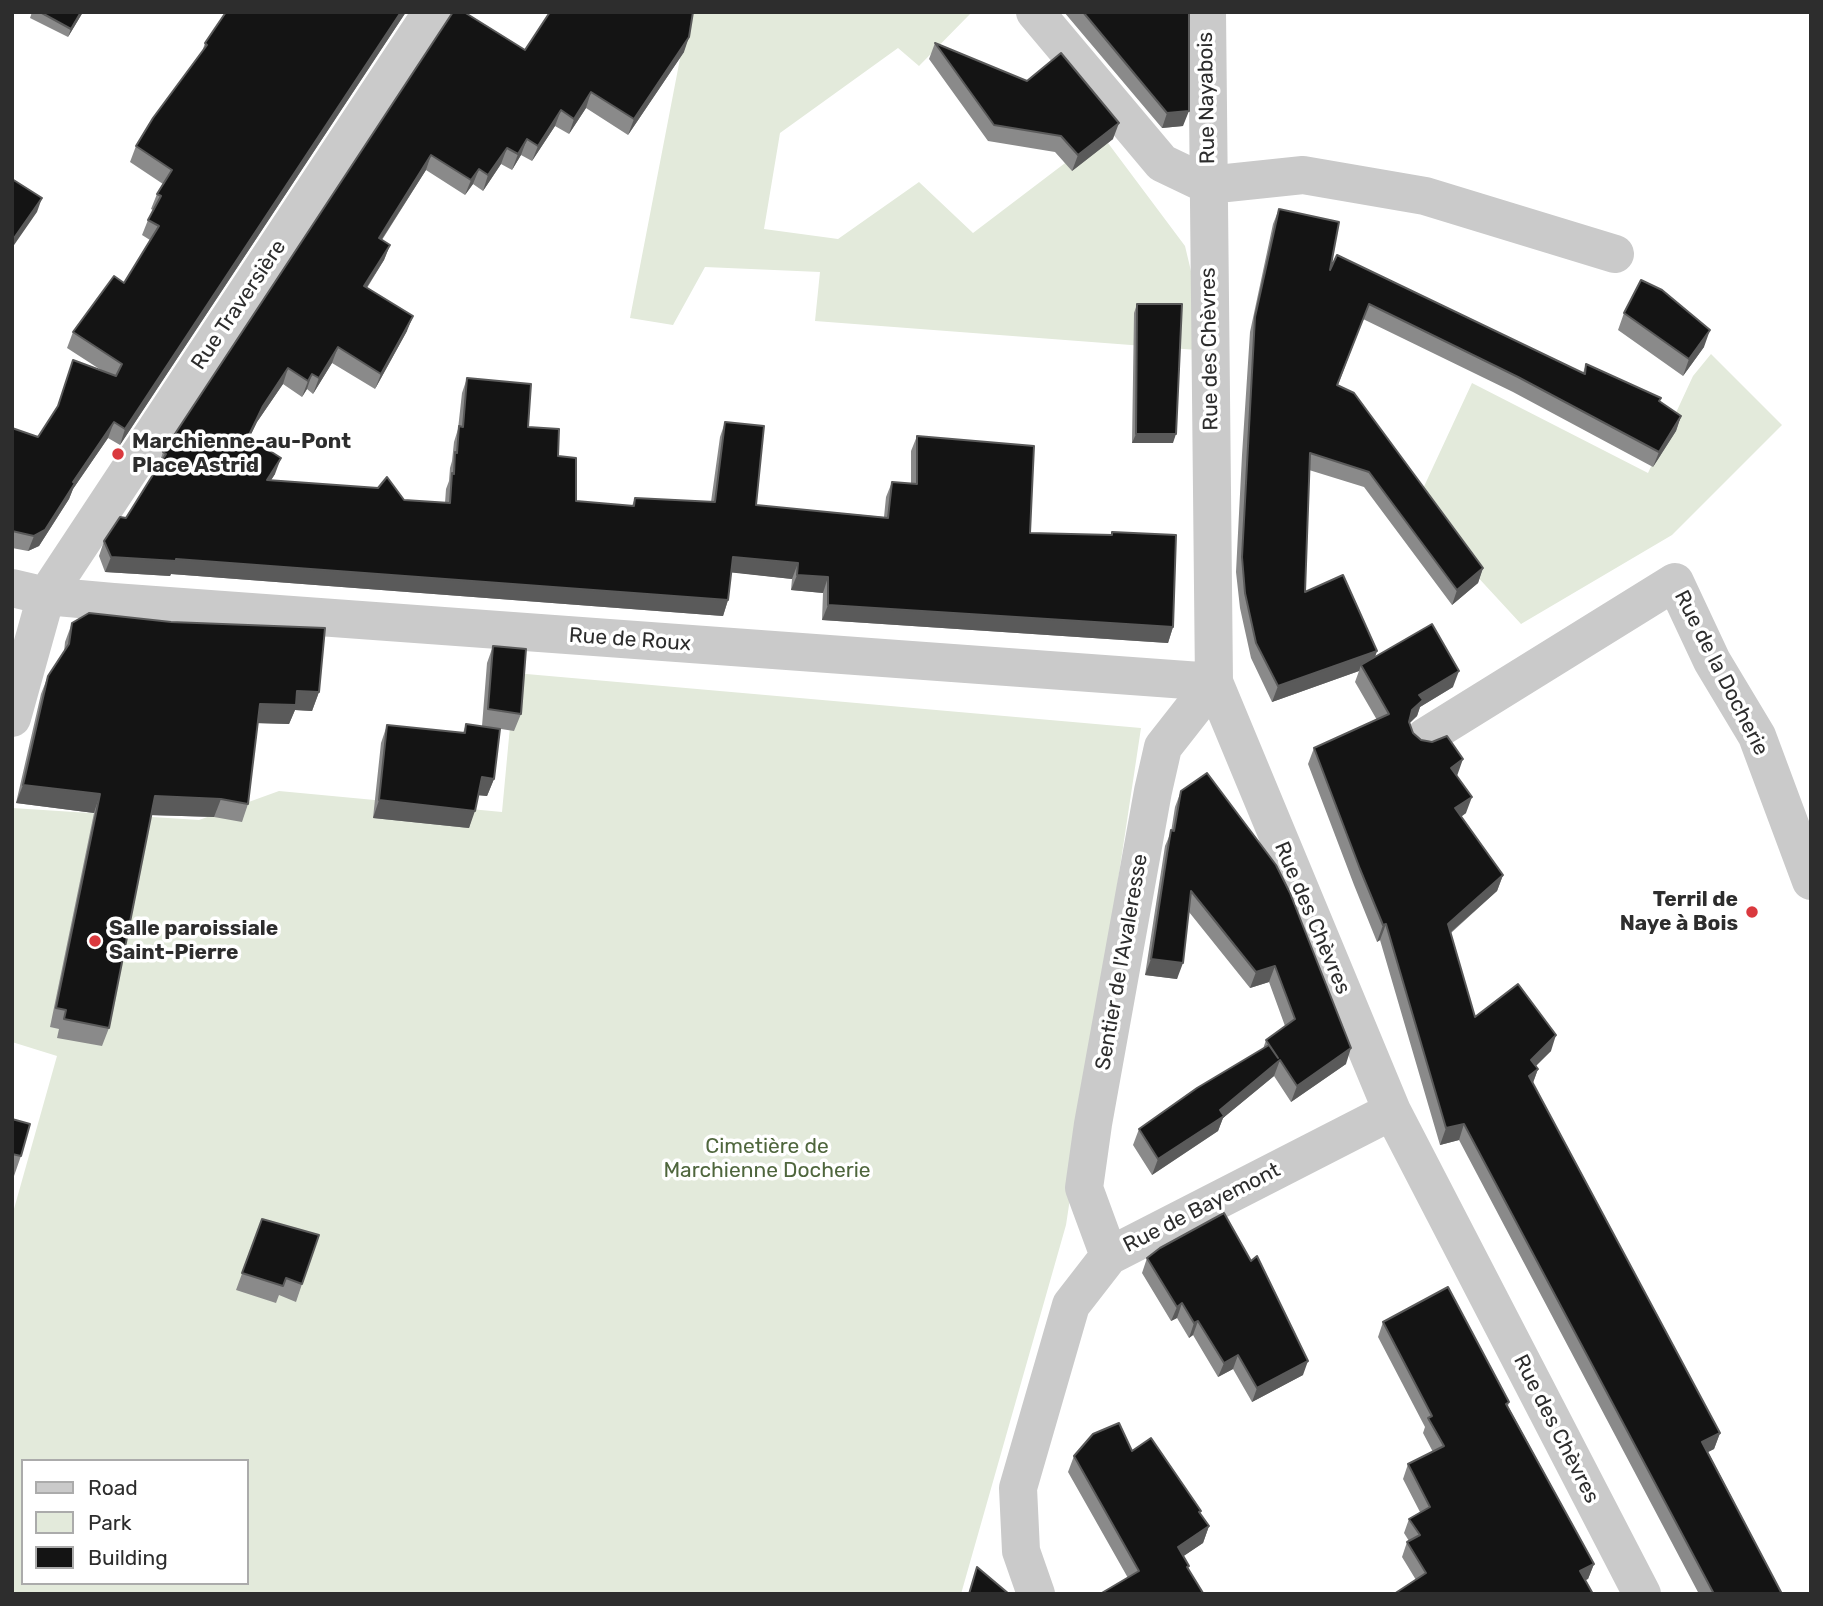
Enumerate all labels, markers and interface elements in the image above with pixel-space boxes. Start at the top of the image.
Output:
street label: Rue Nayabois [1193,32,1221,164]
street label: Rue Traversière [186,235,292,375]
street label: Rue des Chèvres [1196,267,1224,431]
place label: Marchienne-au-Pont Place Astrid [132,429,351,479]
marker: Marchienne-au-Pont Place Astrid [110,446,126,462]
street label: Rue de la Docherie [1668,586,1774,760]
street label: Rue de Roux [568,623,692,657]
street label: Rue des Chèvres [1268,838,1356,998]
street label: Sentier de l'Avaleresse [1091,852,1153,1072]
place label: Terril de Naye à Bois [1620,887,1738,937]
marker: Terril de Naye à Bois [1744,904,1760,920]
place label: Salle paroissiale Saint-Pierre [109,916,278,966]
marker: Salle paroissiale Saint-Pierre [87,933,103,949]
park label: Cimetière de Marchienne Docherie [663,1134,871,1184]
street label: Rue de Bayemont [1119,1158,1285,1258]
street label: Rue des Chèvres [1508,1350,1604,1508]
legend [21,1459,248,1585]
text: Road [88,1475,138,1500]
text: Park [88,1510,132,1535]
text: Building [88,1545,168,1570]

